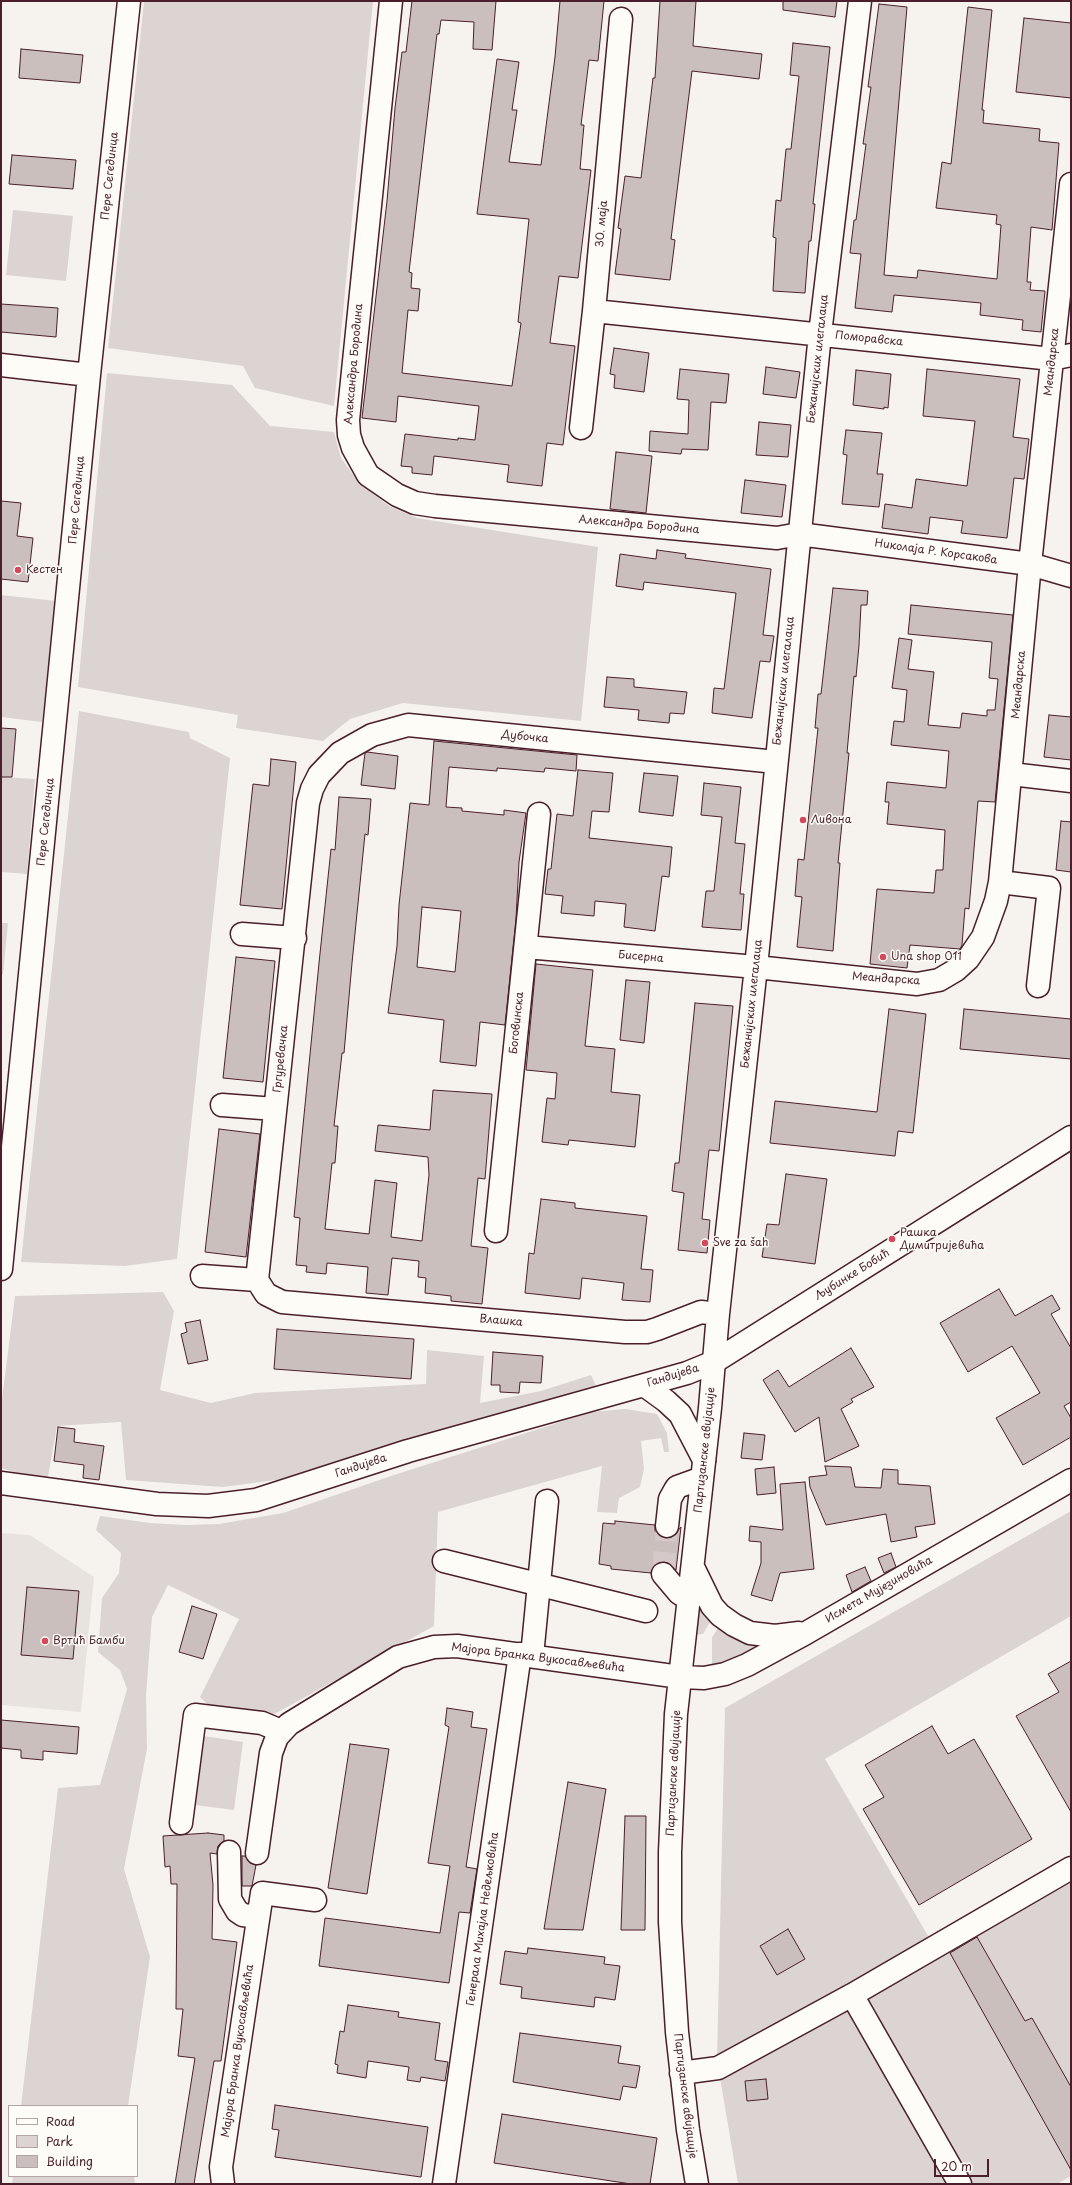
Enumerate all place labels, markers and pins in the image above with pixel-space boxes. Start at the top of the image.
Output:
place label: Кестен [26,563,63,577]
marker: Кестен [13,565,23,575]
place label: Ливона [811,813,852,827]
marker: Ливона [798,815,808,825]
place label: Una shop 011 [891,950,962,964]
marker: Una shop 011 [878,952,888,962]
place label: Рашка Димитријевића [900,1226,984,1252]
marker: Рашка Димитријевића [887,1234,897,1244]
place label: Sve za šah [713,1236,768,1250]
marker: Sve za šah [700,1238,710,1248]
place label: Вртић Бамби [53,1634,125,1648]
marker: Вртић Бамби [40,1636,50,1646]

